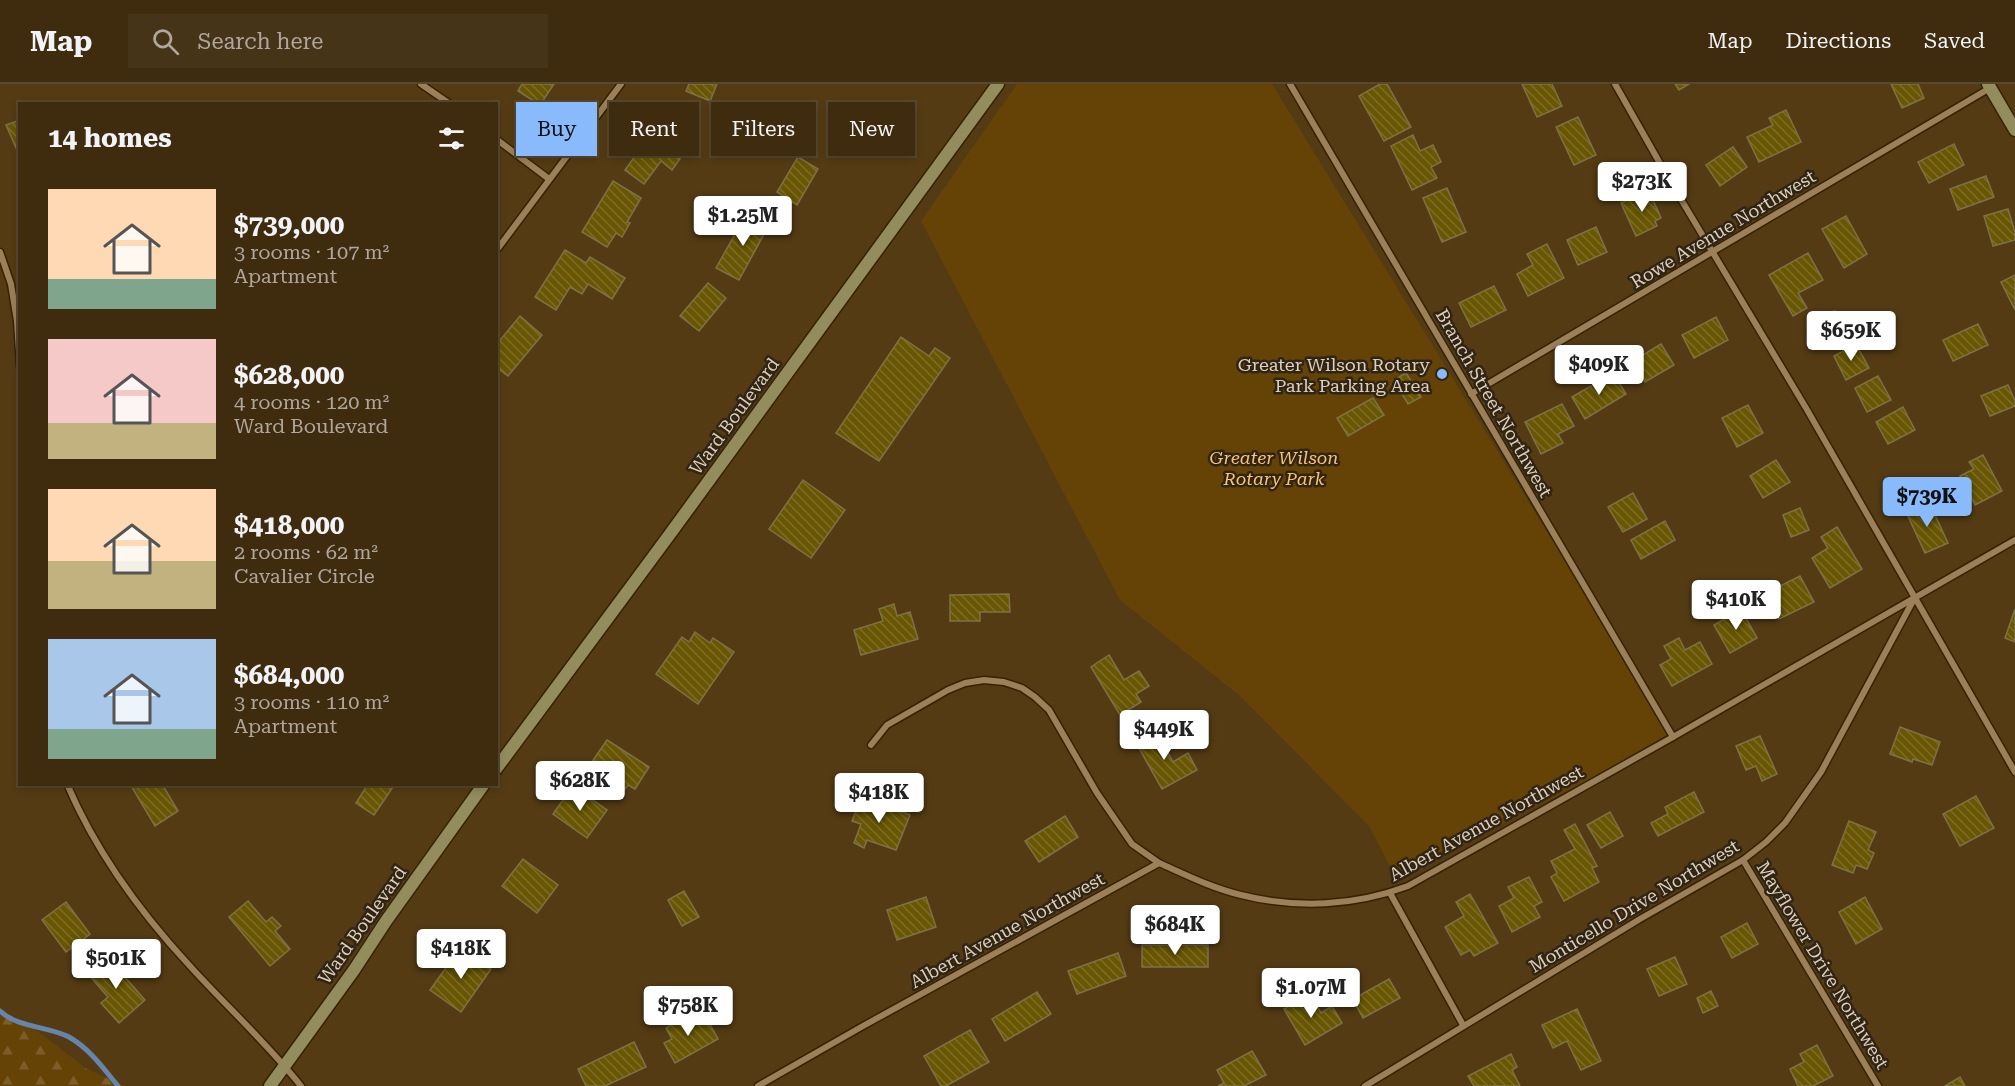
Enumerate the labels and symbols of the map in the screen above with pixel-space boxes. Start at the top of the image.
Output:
pin: $273K [1600,162,1684,213]
street label: Rowe Avenue Northwest [1627,165,1819,293]
pin: $1.25M [694,196,792,247]
street label: Branch Street Northwest [1431,305,1557,501]
pin: $659K [1809,311,1893,362]
pin: $409K [1557,345,1641,396]
street label: Ward Boulevard [685,353,784,478]
place label: Greater Wilson Rotary Park Parking Area [1238,354,1430,396]
marker: Greater Wilson Rotary Park Parking Area [1435,367,1449,381]
park label: Greater Wilson Rotary Park [1210,447,1338,489]
pin: $739K [1885,477,1969,528]
pin: $410K [1694,580,1778,631]
pin: $449K [1122,710,1206,761]
pin: $628K [538,761,622,812]
street label: Albert Avenue Northwest [1385,761,1587,885]
pin: $418K [837,773,921,824]
street label: Monticello Drive Northwest [1525,835,1743,977]
street label: Mayflower Drive Northwest [1753,857,1894,1073]
street label: Ward Boulevard [314,862,411,988]
street label: Albert Avenue Northwest [906,868,1108,992]
pin: $684K [1133,905,1217,956]
pin: $418K [419,929,503,980]
pin: $501K [74,939,158,990]
pin: $1.07M [1262,968,1360,1019]
pin: $758K [646,986,730,1037]

